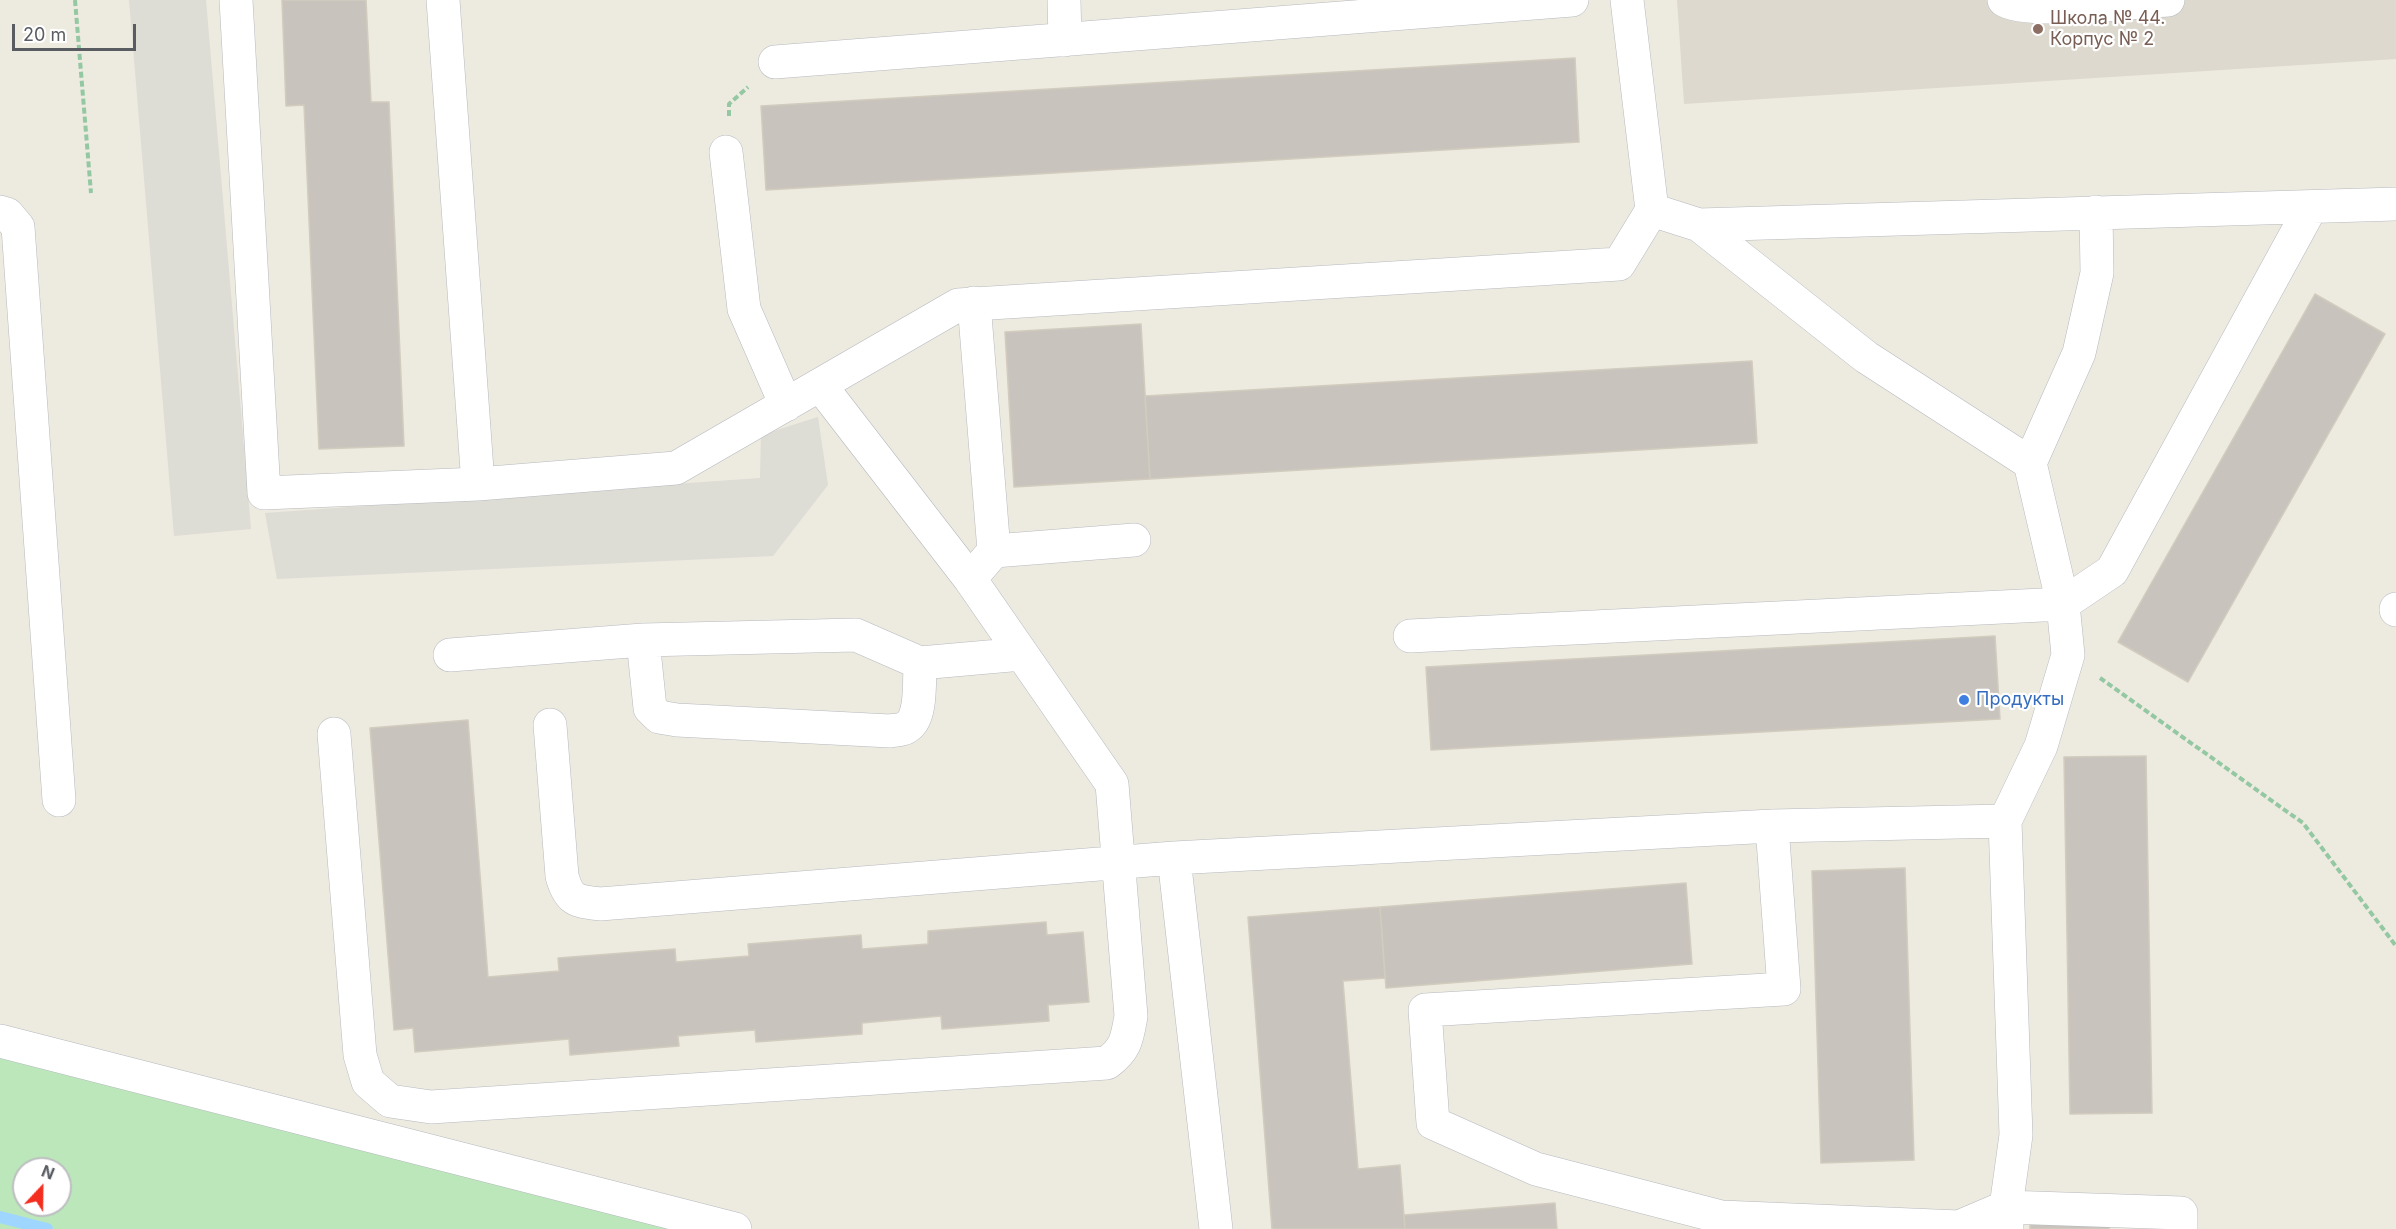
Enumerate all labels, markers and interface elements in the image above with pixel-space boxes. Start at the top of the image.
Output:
place label: Школа № 44. Корпус № 2 [2050,8,2165,50]
scale bar [15,12,140,50]
marker: Школа № 44. Корпус № 2 [2031,22,2045,36]
text: 20 m [23,24,66,45]
place label: Продукты [1976,689,2064,711]
marker: Продукты [1957,693,1971,707]
north arrow [12,1157,72,1217]
text: N [39,1161,57,1184]

